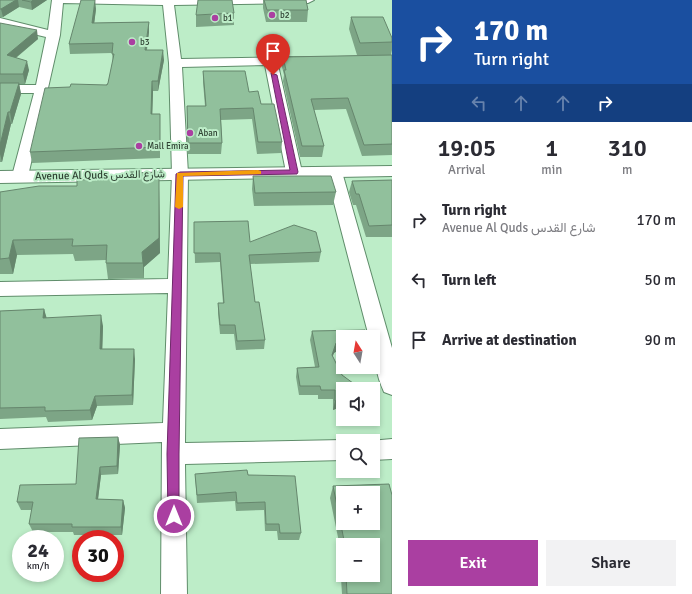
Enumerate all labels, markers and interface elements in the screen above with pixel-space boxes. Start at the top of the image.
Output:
marker: b2 [267,10,277,20]
place label: b2 [280,10,290,21]
marker: b1 [210,13,220,23]
place label: b1 [223,13,233,24]
text: 170 m [474,14,548,48]
icon: right [408,16,460,68]
pin [256,34,290,75]
marker: b3 [127,37,137,47]
place label: b3 [140,37,150,48]
icon: arrive [262,40,284,62]
text: Turn right [474,48,549,70]
icon: left [468,92,490,114]
icon: ahead [510,92,532,114]
icon: ahead [552,92,574,114]
icon: right [594,92,616,114]
marker: Aban [185,128,195,138]
place label: Aban [198,128,218,139]
text: 19:05 [437,133,496,163]
text: 1 [545,133,558,163]
text: 310 [608,133,647,163]
marker: Mall Emira [134,141,144,151]
place label: Mall Emira [147,141,189,152]
text: Arrival [448,162,485,178]
text: min [541,162,562,178]
text: m [622,162,632,178]
street label: Avenue Al Quds شارع القدس [35,167,165,184]
text: Turn right [442,201,507,219]
icon: right [408,209,430,231]
text: 170 m [636,211,676,229]
text: Avenue Al Quds شارع القدس [442,220,596,236]
icon: left [408,269,430,291]
text: Turn left [442,271,496,289]
text: 50 m [645,271,676,289]
icon: arrive [408,329,430,351]
north arrow [336,330,380,374]
map controls [336,330,380,582]
text: Arrive at destination [442,331,577,349]
text: 90 m [645,331,676,349]
button: sound [336,382,380,426]
button: search [336,434,380,478]
button: + [336,486,380,530]
position arrow [153,495,195,537]
speed limit sign: 30 [72,530,124,582]
text: 24 [27,538,49,563]
button: − [336,538,380,582]
button: Exit [408,540,538,586]
button: Share [546,540,676,586]
text: km/h [27,560,49,572]

